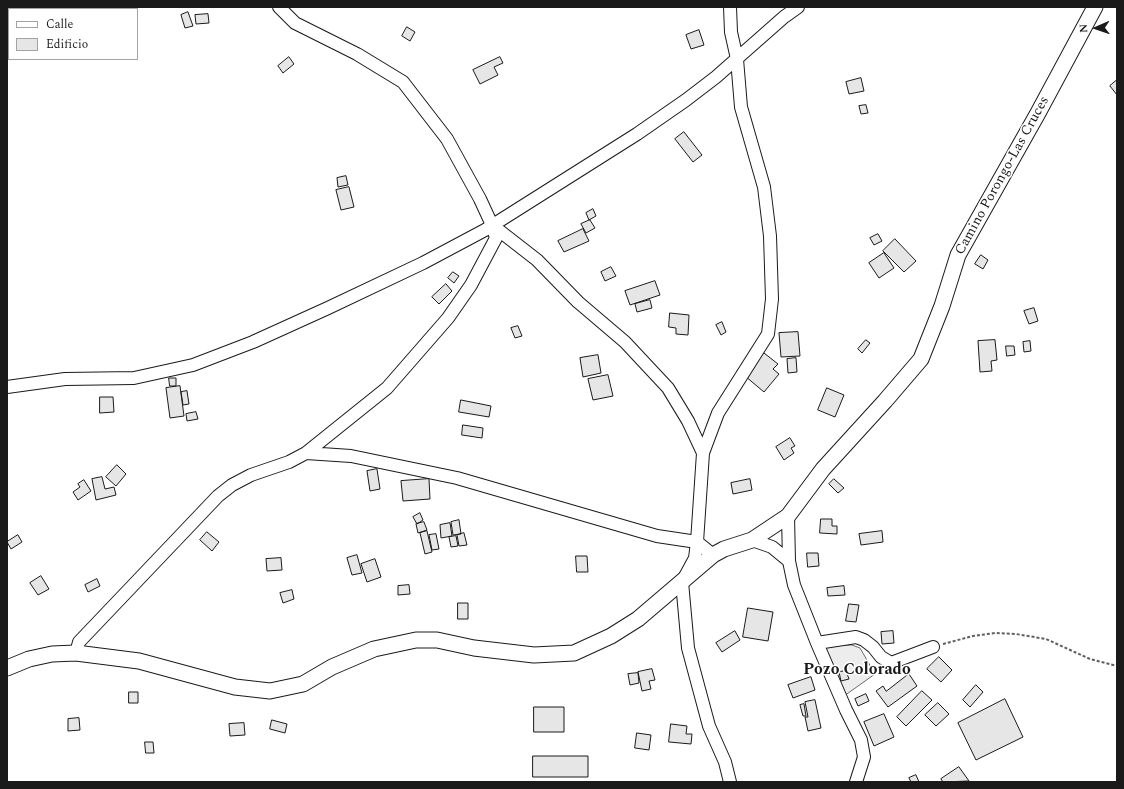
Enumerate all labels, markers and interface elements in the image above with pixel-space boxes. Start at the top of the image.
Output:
legend [8,8,138,60]
north arrow [1076,8,1116,48]
text: Calle [46,15,73,34]
text: N [1075,24,1092,33]
text: Edificio [46,35,88,54]
street label: Camino Porongo-Las Cruces [952,94,1054,258]
district label: Pozo Colorado [803,661,911,681]

